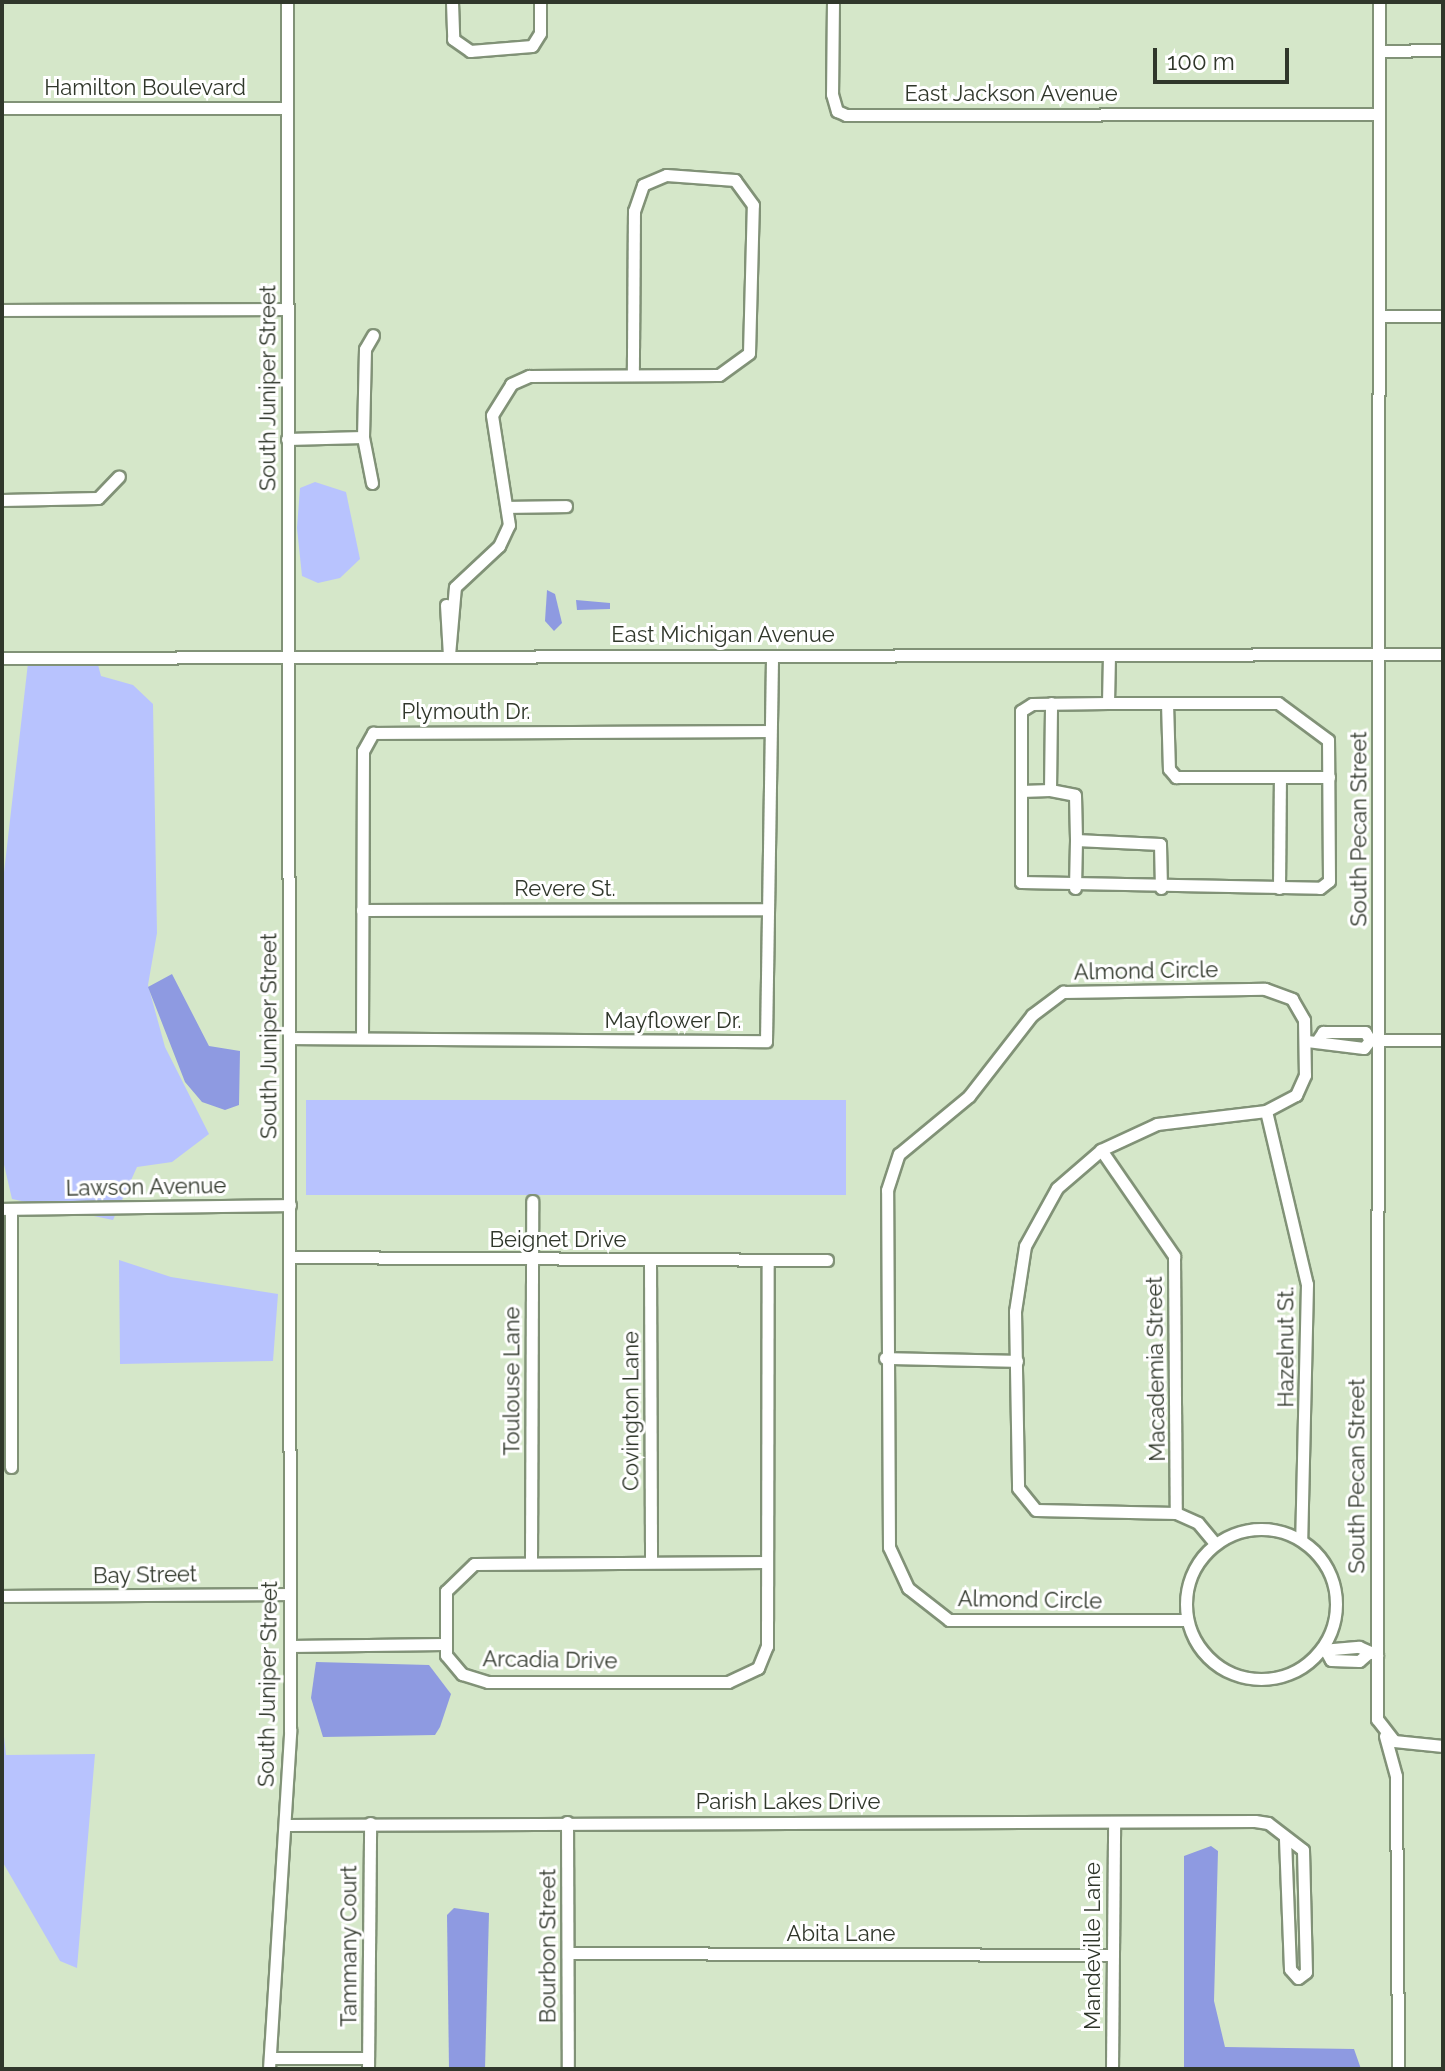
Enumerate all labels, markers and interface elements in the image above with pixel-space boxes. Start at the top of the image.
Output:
scale bar [1157,32,1293,82]
text: 100 m [1167,47,1235,76]
street label: Hamilton Boulevard [44,75,246,101]
street label: East Jackson Avenue [904,81,1118,107]
street label: South Juniper Street [255,284,281,492]
street label: East Michigan Avenue [611,622,835,648]
street label: Plymouth Dr. [402,699,530,725]
street label: South Pecan Street [1346,731,1372,927]
street label: Revere St. [514,876,616,902]
street label: South Juniper Street [256,932,282,1140]
street label: Almond Circle [1074,957,1218,985]
street label: Mayflower Dr. [604,1008,742,1034]
street label: Lawson Avenue [65,1172,227,1202]
street label: Beignet Drive [489,1227,627,1253]
street label: Macademia Street [1141,1276,1171,1462]
street label: Hazelnut St. [1273,1286,1299,1408]
street label: Toulouse Lane [499,1307,525,1455]
street label: Covington Lane [618,1331,644,1491]
street label: South Pecan Street [1344,1378,1370,1574]
street label: Bay Street [92,1561,198,1589]
street label: South Juniper Street [253,1580,283,1788]
street label: Almond Circle [958,1586,1102,1614]
street label: Arcadia Drive [482,1646,618,1674]
street label: Parish Lakes Drive [696,1789,880,1815]
street label: Mandeville Lane [1080,1862,1106,2030]
street label: Tammany Court [336,1865,362,2027]
street label: Bourbon Street [535,1869,561,2023]
street label: Abita Lane [787,1921,895,1947]

